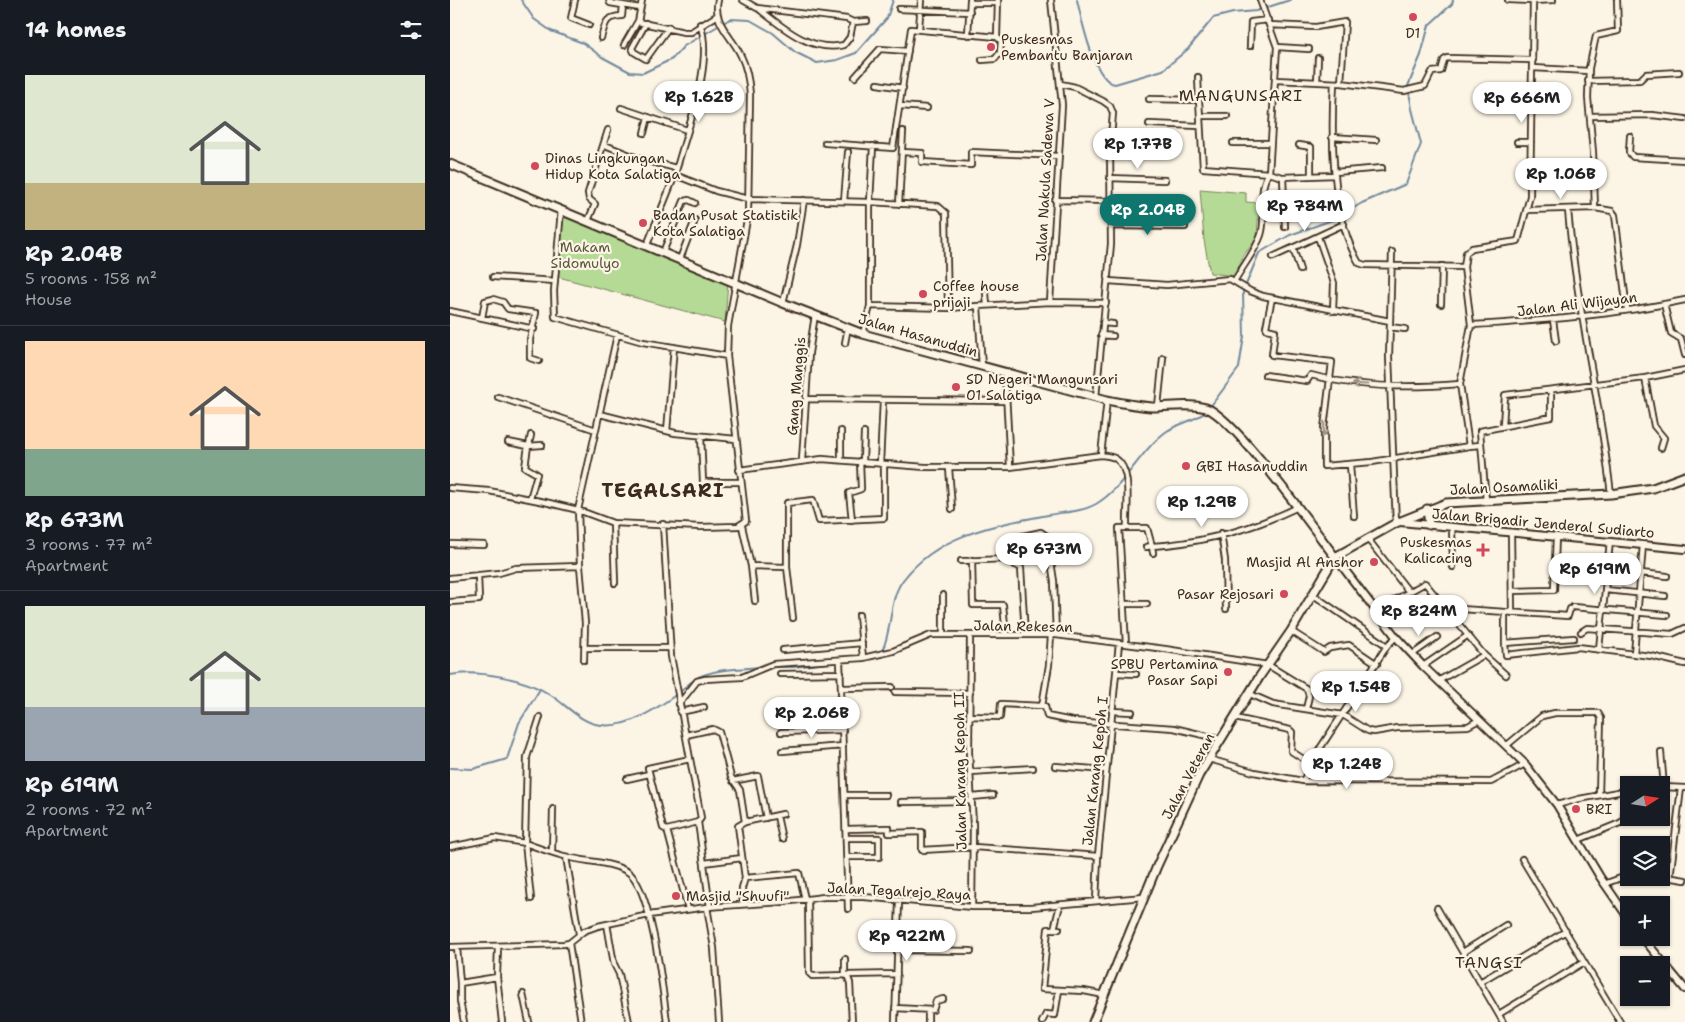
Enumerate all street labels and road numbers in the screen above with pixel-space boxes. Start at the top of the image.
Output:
street label: Jalan Nakula Sadewa V [1032,97,1058,262]
street label: Jalan Ali Wijayan [1516,288,1639,320]
street label: Jalan Hasanuddin [856,309,980,361]
street label: Gang Manggis [783,336,809,436]
street label: Jalan Osamaliki [1449,475,1559,499]
street label: Jalan Brigadir Jenderal Sudiarto [1431,504,1655,542]
street label: Jalan Rekesan [973,616,1073,636]
street label: Jalan Karang Kepoh II [950,691,970,850]
street label: Jalan Karang Kepoh I [1078,695,1112,847]
street label: Jalan Veteran [1158,729,1219,822]
street label: Jalan Tegalrejo Raya [827,878,972,904]

